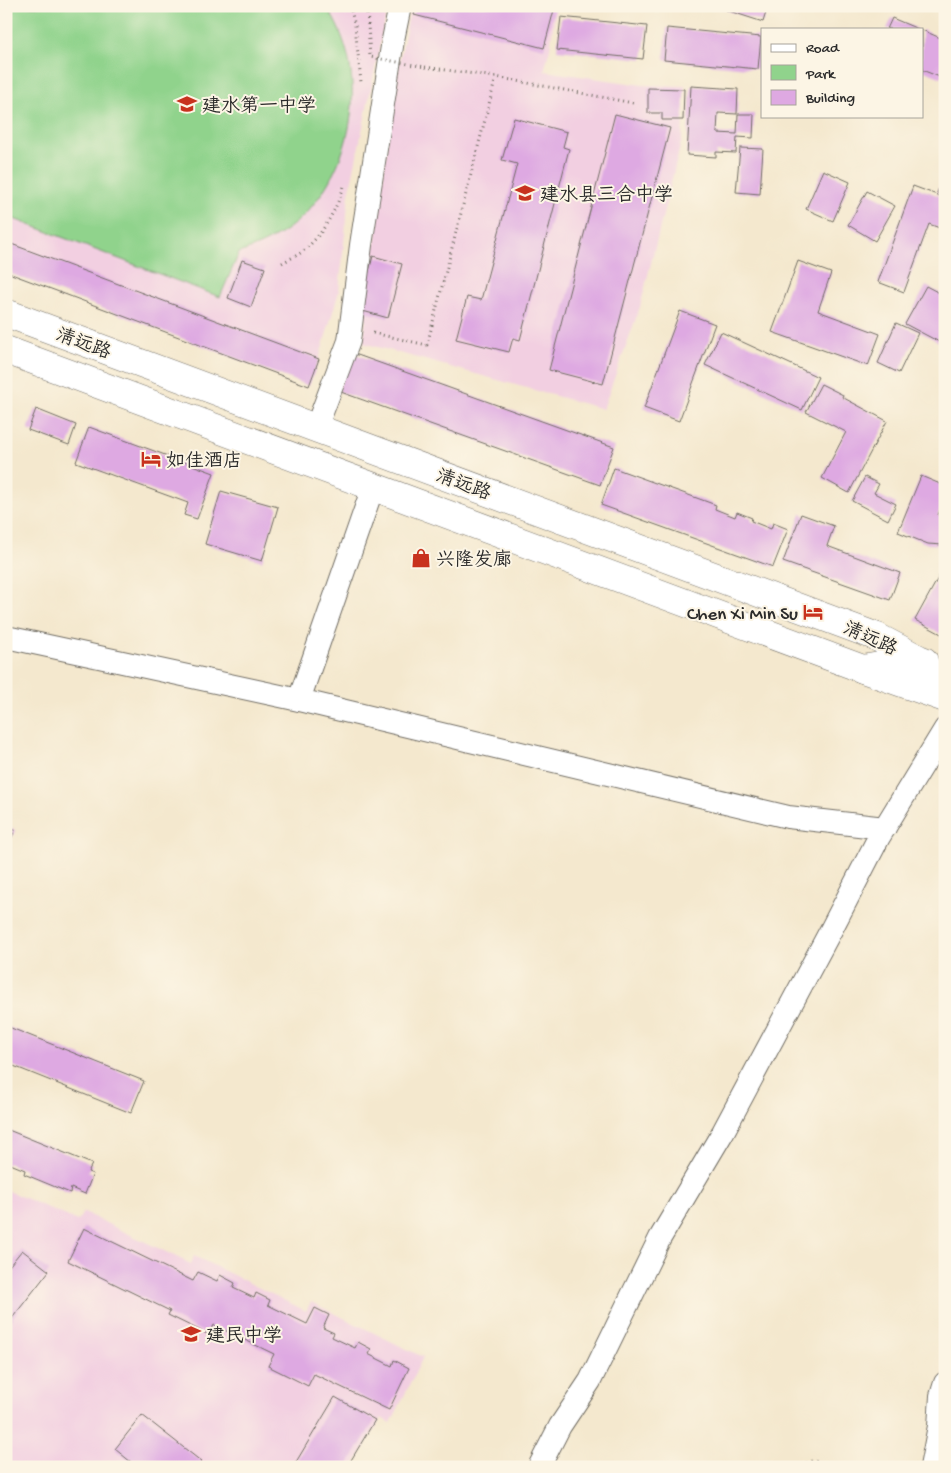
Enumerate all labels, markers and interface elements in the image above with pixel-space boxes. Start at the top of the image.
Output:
legend [761,28,924,118]
text: Road [806,40,840,58]
text: Park [805,66,836,84]
text: Building [805,90,855,108]
school or university icon: 建水第一中学 [176,93,198,115]
place label: 建水第一中学 [202,95,316,119]
school or university icon: 建水县三合中学 [514,182,536,204]
place label: 建水县三合中学 [540,184,673,208]
street label: 清远路 [52,324,114,366]
hotel icon: 如佳酒店 [140,448,162,470]
place label: 如佳酒店 [166,450,242,474]
street label: 清远路 [432,465,494,507]
shop icon: 兴隆发廊 [410,547,432,569]
place label: 兴隆发廊 [436,549,512,573]
hotel icon: Chen Xi Min Su [802,601,824,623]
place label: Chen Xi Min Su [687,604,798,627]
street label: 清远路 [839,617,901,662]
school or university icon: 建民中学 [180,1323,202,1345]
place label: 建民中学 [206,1325,282,1349]

